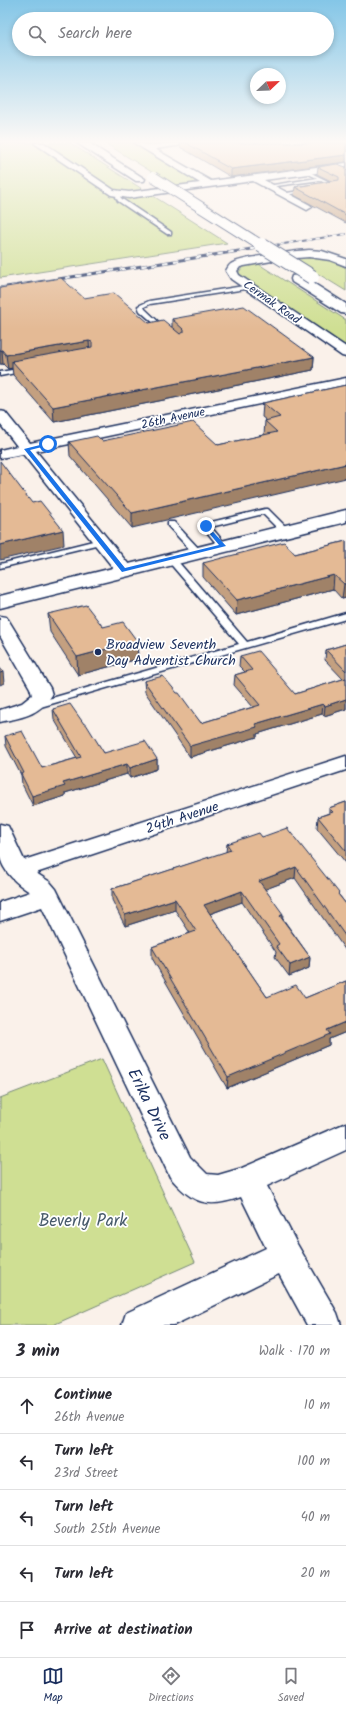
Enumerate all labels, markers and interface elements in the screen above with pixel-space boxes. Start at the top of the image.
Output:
search box [12,12,334,56]
text: Search here [58,22,132,46]
icon: search [26,23,48,45]
north arrow [250,68,286,104]
street label: Cermak Road [239,276,305,330]
street label: 26th Avenue [139,402,207,435]
route start [39,435,57,453]
route end [197,517,215,535]
place label: Broadview Seventh Day Adventist Church [106,634,236,672]
marker: Broadview Seventh Day Adventist Church [93,647,103,657]
street label: 24th Avenue [143,796,222,840]
street label: Erika Drive [119,1064,178,1146]
park label: Beverly Park [39,1208,128,1235]
text: 3 min [16,1338,60,1365]
text: Walk · 170 m [259,1341,330,1362]
text: Continue [54,1383,112,1407]
icon: ahead [16,1395,38,1417]
text: 10 m [304,1395,330,1416]
text: 26th Avenue [54,1407,124,1428]
text: Turn left [54,1439,114,1463]
icon: left [16,1451,38,1473]
text: 100 m [297,1451,330,1472]
text: 23rd Street [54,1463,118,1484]
text: Turn left [54,1495,114,1519]
icon: left [16,1507,38,1529]
text: 40 m [301,1507,330,1528]
text: South 25th Avenue [54,1519,160,1540]
text: Turn left [54,1562,114,1586]
icon: left [16,1563,38,1585]
text: 20 m [300,1563,330,1584]
text: Arrive at destination [54,1618,193,1642]
icon: arrive [16,1619,38,1641]
tab: Map [42,1665,64,1707]
tab: Directions [148,1665,194,1707]
tab: Saved [278,1665,304,1707]

